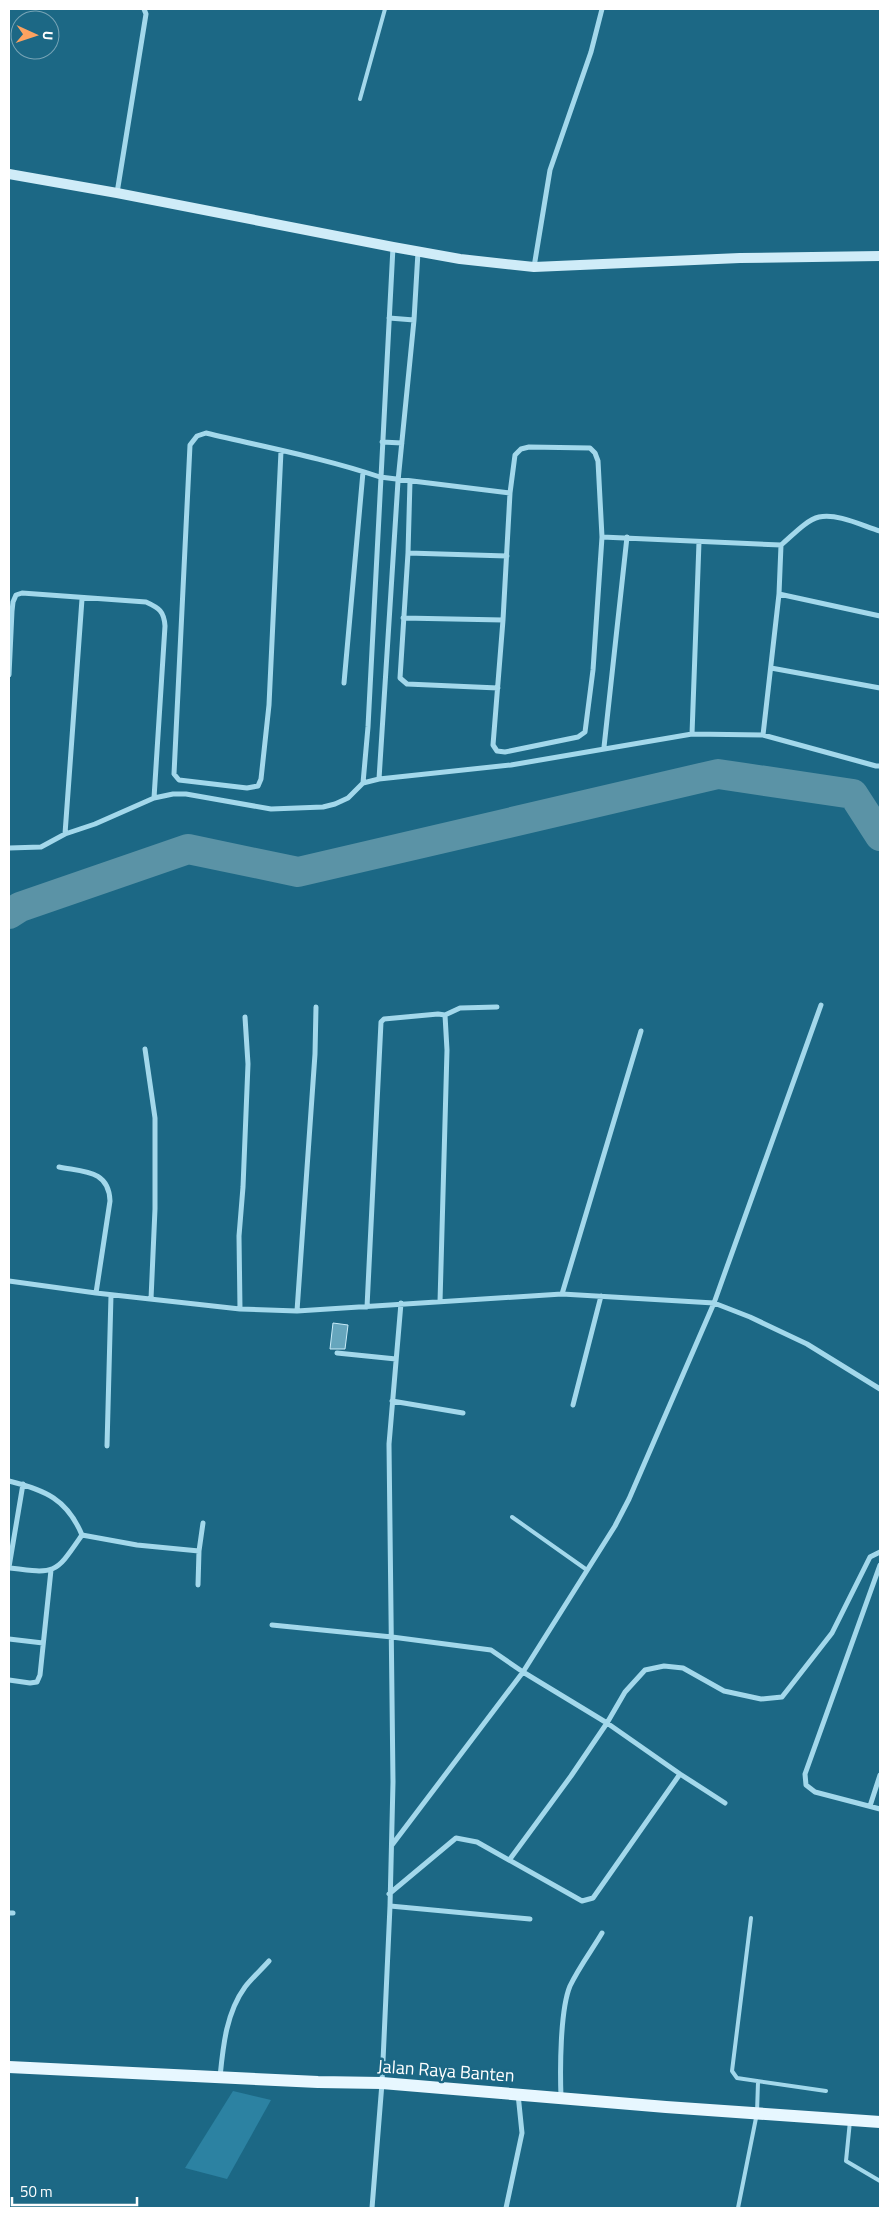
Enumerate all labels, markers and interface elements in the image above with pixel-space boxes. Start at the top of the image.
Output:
north arrow [10,10,60,60]
text: U [38,31,59,41]
street label: Jalan Raya Banten [377,2052,515,2089]
scale bar [12,2174,138,2206]
text: 50 m [20,2180,53,2203]

